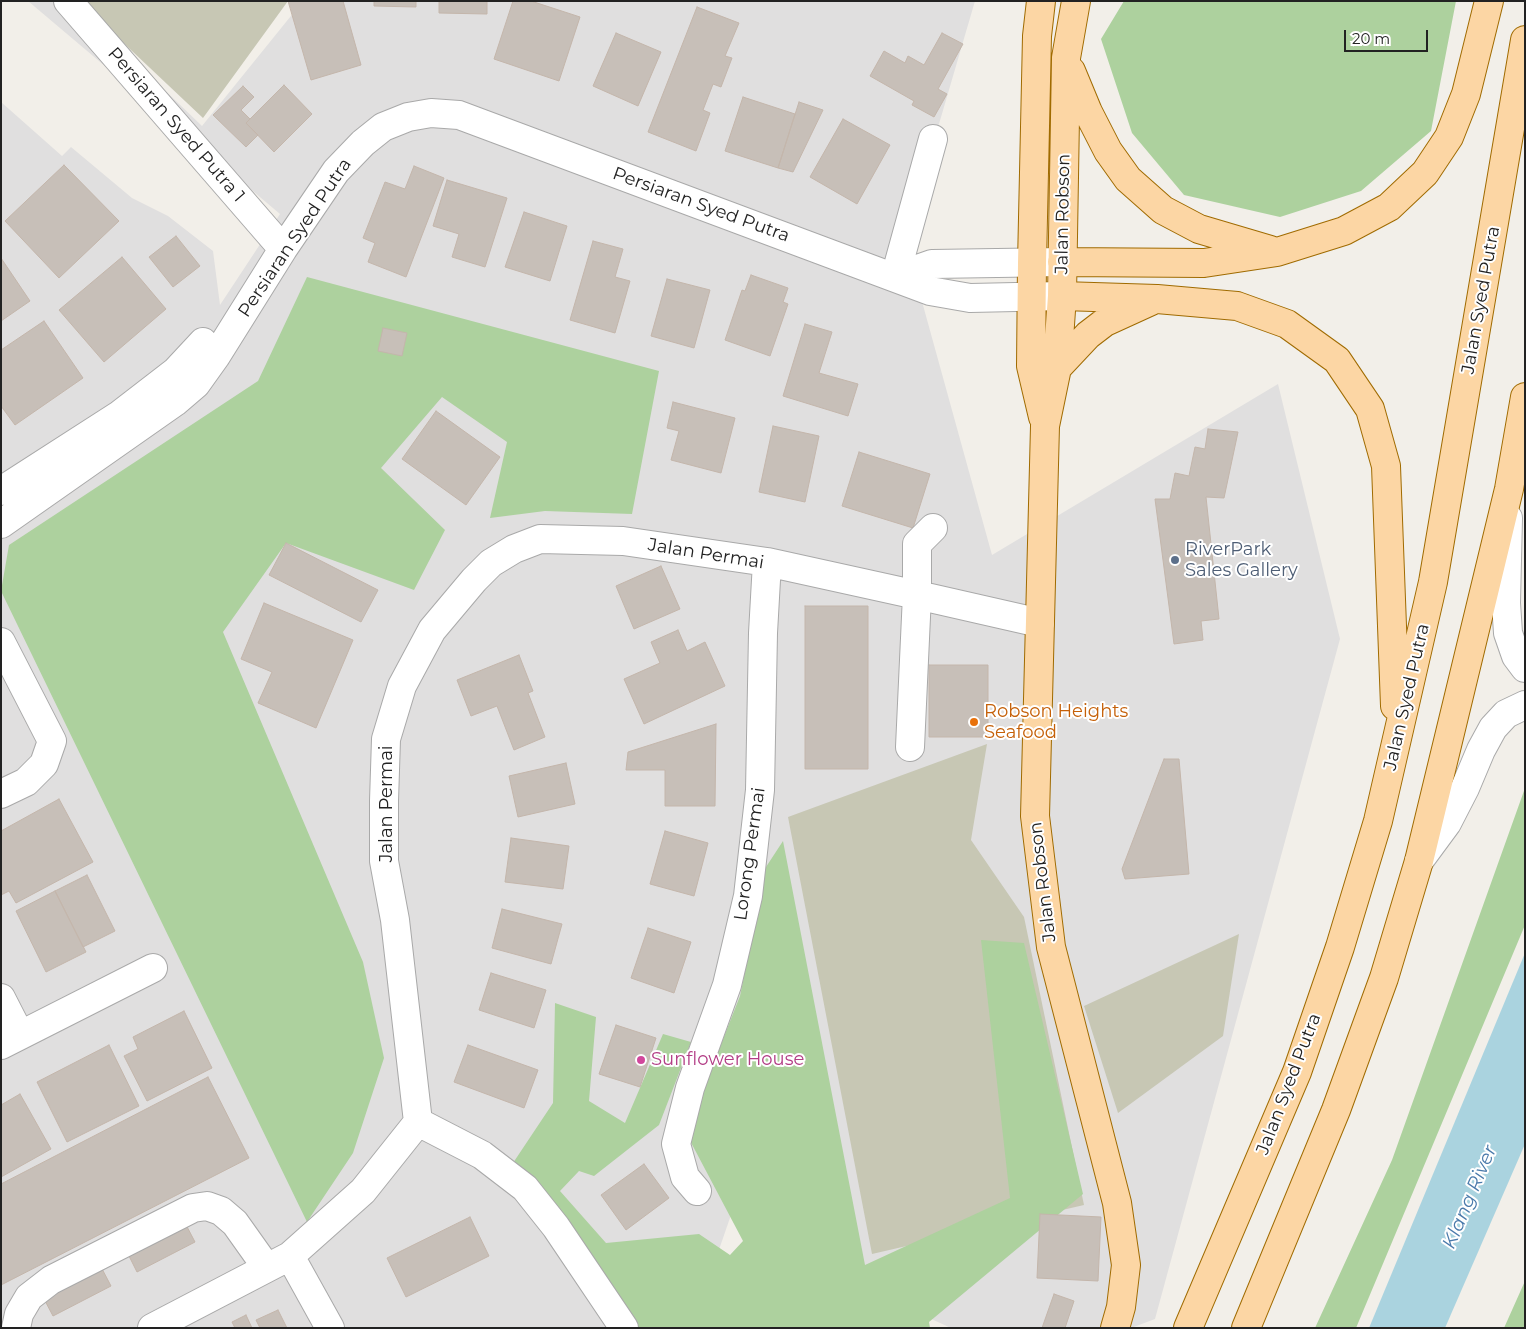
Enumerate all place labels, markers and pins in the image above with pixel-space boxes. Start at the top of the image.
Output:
place label: RiverPark Sales Gallery [1185,539,1298,582]
marker: RiverPark Sales Gallery [1169,554,1181,566]
place label: Robson Heights Seafood [984,701,1128,744]
marker: Robson Heights Seafood [968,716,980,728]
place label: Sunflower House [651,1049,804,1071]
marker: Sunflower House [635,1054,647,1066]

